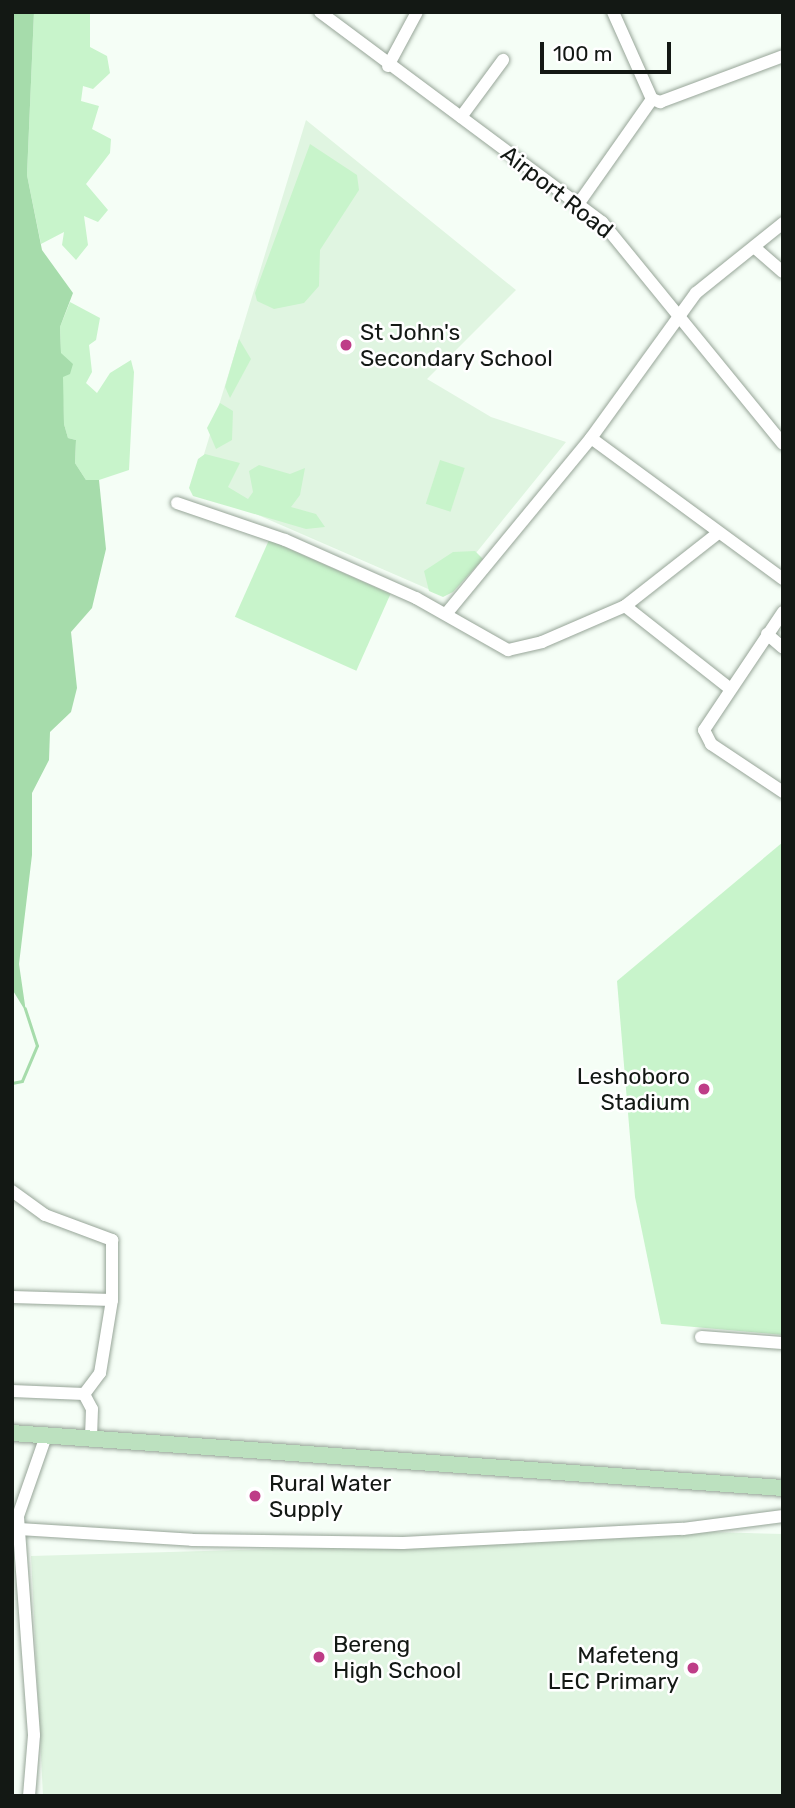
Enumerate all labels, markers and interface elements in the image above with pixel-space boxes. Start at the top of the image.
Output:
scale bar [543,28,674,72]
text: 100 m [553,41,612,66]
street label: Airport Road [496,140,618,244]
place label: St John's Secondary School [360,318,553,372]
marker: St John's Secondary School [338,337,354,353]
place label: Leshoboro Stadium [577,1062,690,1116]
marker: Leshoboro Stadium [696,1081,712,1097]
place label: Rural Water Supply [269,1469,391,1523]
marker: Rural Water Supply [247,1488,263,1504]
place label: Bereng High School [333,1630,461,1684]
place label: Mafeteng LEC Primary [548,1641,679,1695]
marker: Bereng High School [311,1649,327,1665]
marker: Mafeteng LEC Primary [685,1660,701,1676]

